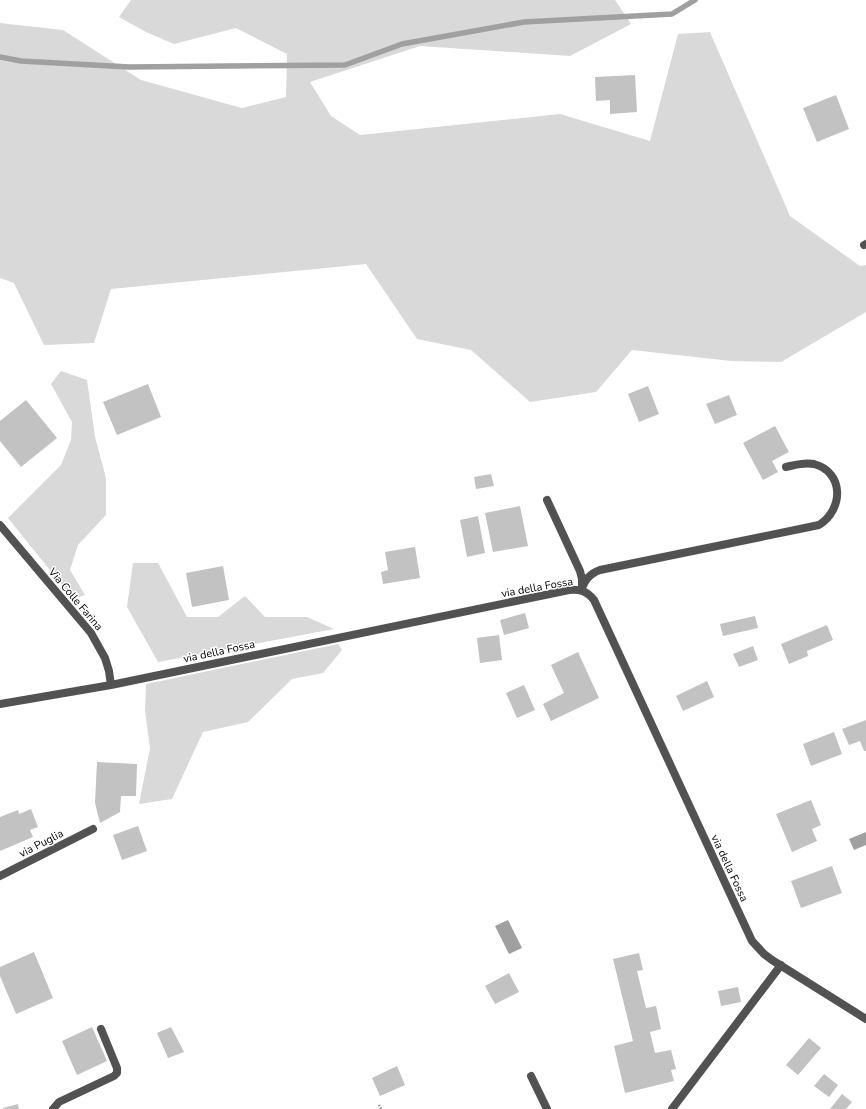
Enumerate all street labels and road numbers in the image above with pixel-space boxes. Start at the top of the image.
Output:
street label: Via Colle Farina [44,564,106,634]
street label: via della Fossa [500,574,574,601]
street label: via della Fossa [182,637,256,666]
street label: via Puglia [16,826,66,861]
street label: via della Fossa [707,832,752,904]

